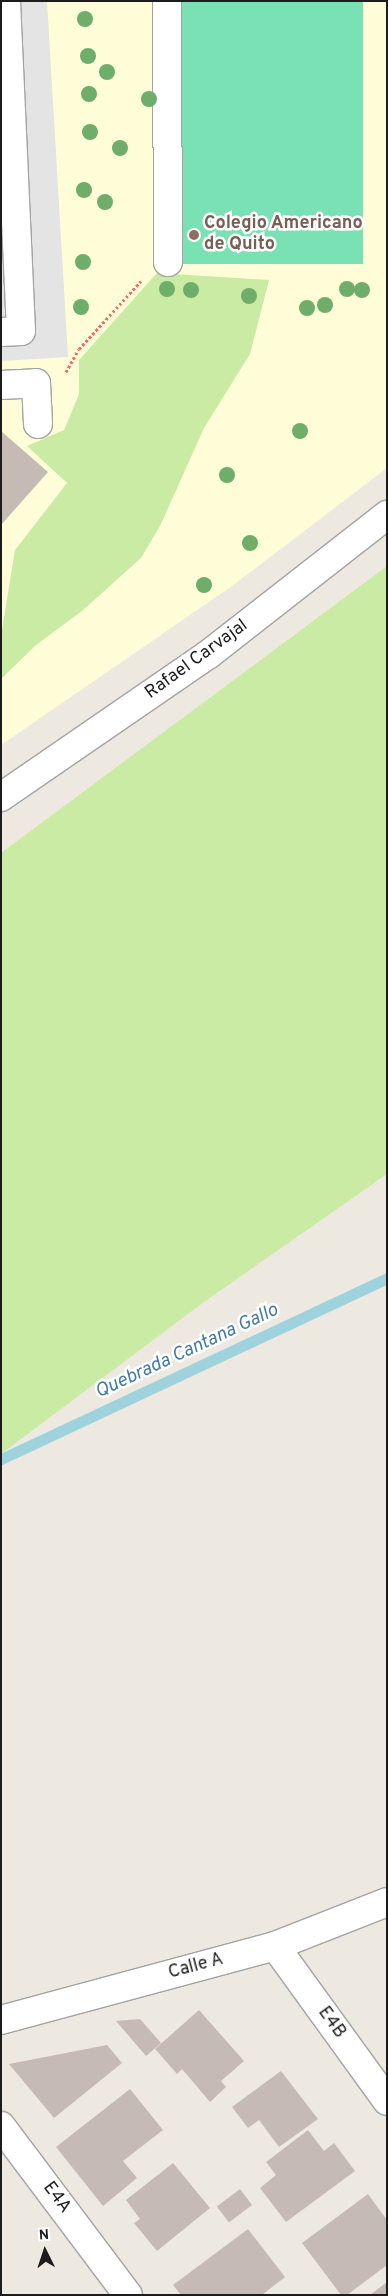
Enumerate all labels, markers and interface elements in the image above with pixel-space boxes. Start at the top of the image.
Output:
place label: Colegio Americano de Quito [204,214,363,256]
marker: Colegio Americano de Quito [188,229,200,241]
street label: Rafael Carvajal [141,615,253,705]
water label: Quebrada Cantana Gallo [92,1300,282,1404]
street label: Calle A [166,1949,226,1985]
street label: E4B [312,2003,350,2043]
street label: E4A [37,2178,75,2218]
north arrow [20,2226,70,2276]
text: N [38,2227,50,2244]

